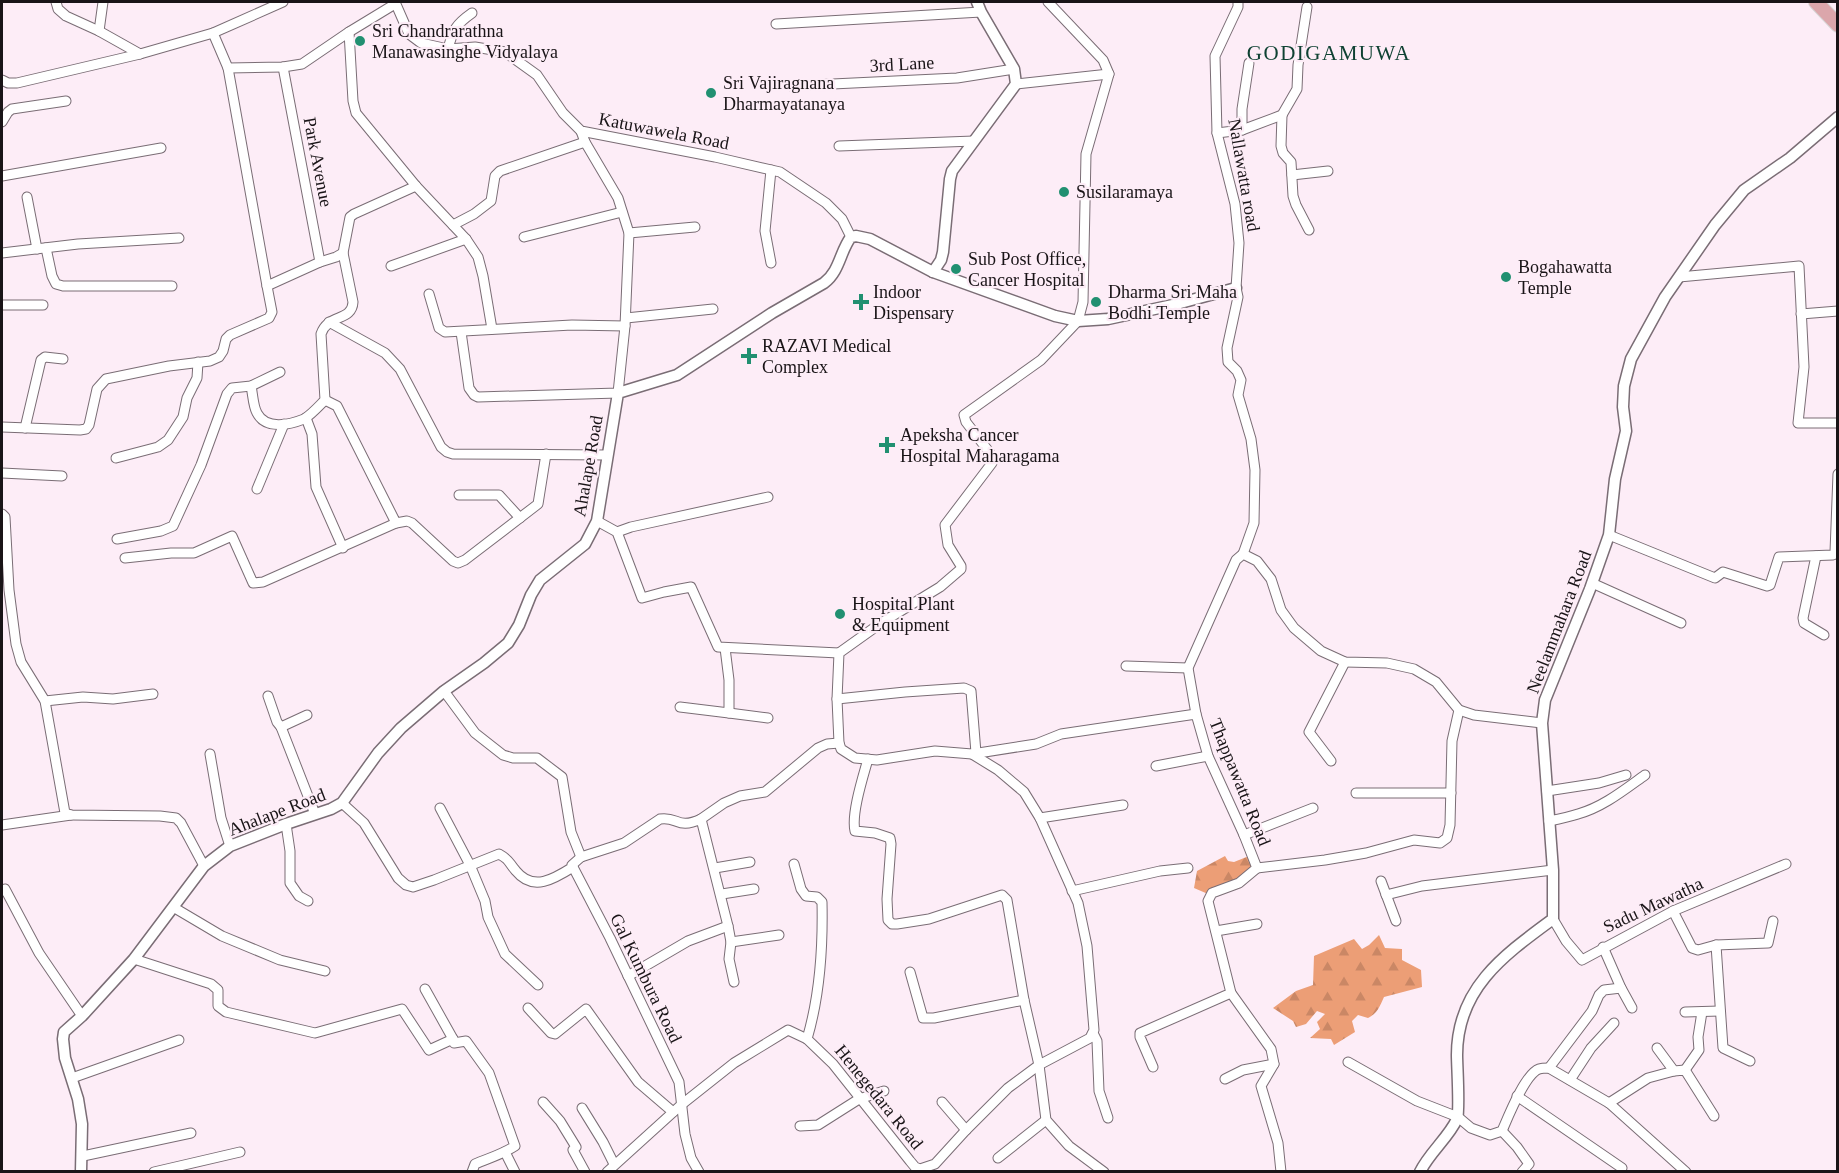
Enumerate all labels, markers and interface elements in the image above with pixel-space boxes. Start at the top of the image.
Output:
place label: Sri Chandrarathna Manawasinghe Vidyalaya [372,21,558,62]
marker: Sri Chandrarathna Manawasinghe Vidyalaya [353,34,367,48]
district label: GODIGAMUWA [1247,41,1411,65]
street label: 3rd Lane [869,52,935,76]
place label: Sri Vajiragnana Dharmayatanaya [723,73,845,114]
marker: Sri Vajiragnana Dharmayatanaya [704,86,718,100]
street label: Katuwawela Road [597,109,731,153]
street label: Park Avenue [299,115,337,209]
street label: Nallawatta road [1224,117,1264,233]
place label: Susilaramaya [1076,182,1173,202]
marker: Susilaramaya [1057,185,1071,199]
place label: Sub Post Office, Cancer Hospital [968,249,1086,290]
place label: Bogahawatta Temple [1518,257,1612,298]
marker: Sub Post Office, Cancer Hospital [949,262,963,276]
marker: Bogahawatta Temple [1499,270,1513,284]
place label: Indoor Dispensary [873,282,954,323]
place label: Dharma Sri Maha Bodhi Temple [1108,282,1237,323]
marker: Indoor Dispensary [854,295,868,309]
marker: Dharma Sri Maha Bodhi Temple [1089,295,1103,309]
place label: RAZAVI Medical Complex [762,336,891,377]
marker: RAZAVI Medical Complex [740,347,758,365]
street label: Ahalape Road [569,414,607,518]
place label: Apeksha Cancer Hospital Maharagama [900,425,1059,466]
marker: Apeksha Cancer Hospital Maharagama [878,436,896,454]
street label: Neelammahara Road [1523,548,1595,696]
place label: Hospital Plant & Equipment [852,594,955,635]
marker: Hospital Plant & Equipment [833,607,847,621]
street label: Thappawatta Road [1205,715,1275,849]
street label: Ahalape Road [226,784,328,840]
street label: Sadu Mawatha [1600,873,1706,937]
street label: Gal Kumbura Road [606,910,686,1046]
street label: Henegedara Road [831,1041,927,1153]

